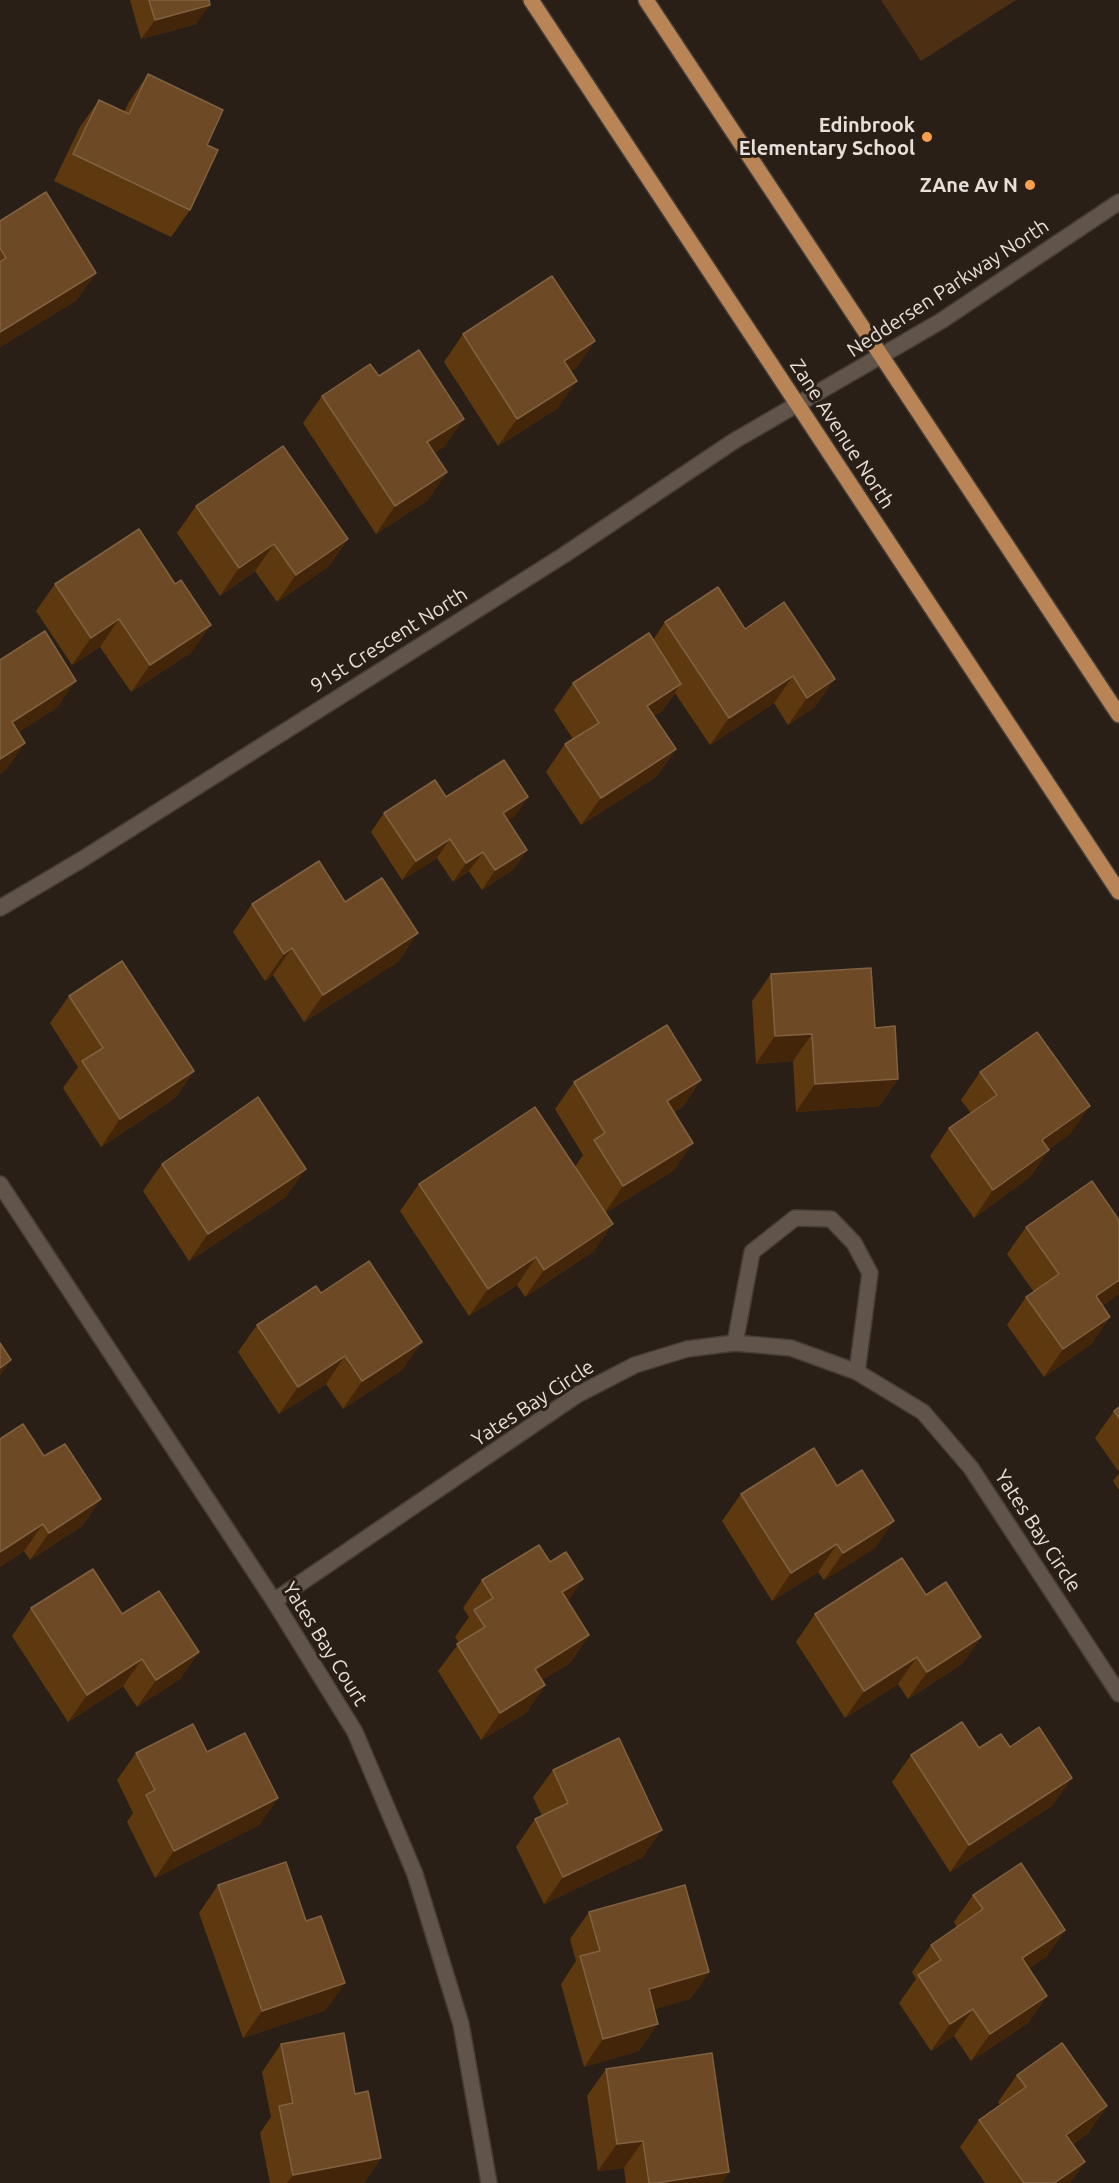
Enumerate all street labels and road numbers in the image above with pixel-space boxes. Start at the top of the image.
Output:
street label: Neddersen Parkway North [843,214,1053,362]
street label: Zane Avenue North [785,355,899,513]
street label: 91st Crescent North [306,582,472,698]
street label: Yates Bay Circle [467,1355,599,1451]
street label: Yates Bay Circle [990,1465,1086,1597]
street label: Yates Bay Court [277,1578,373,1710]

